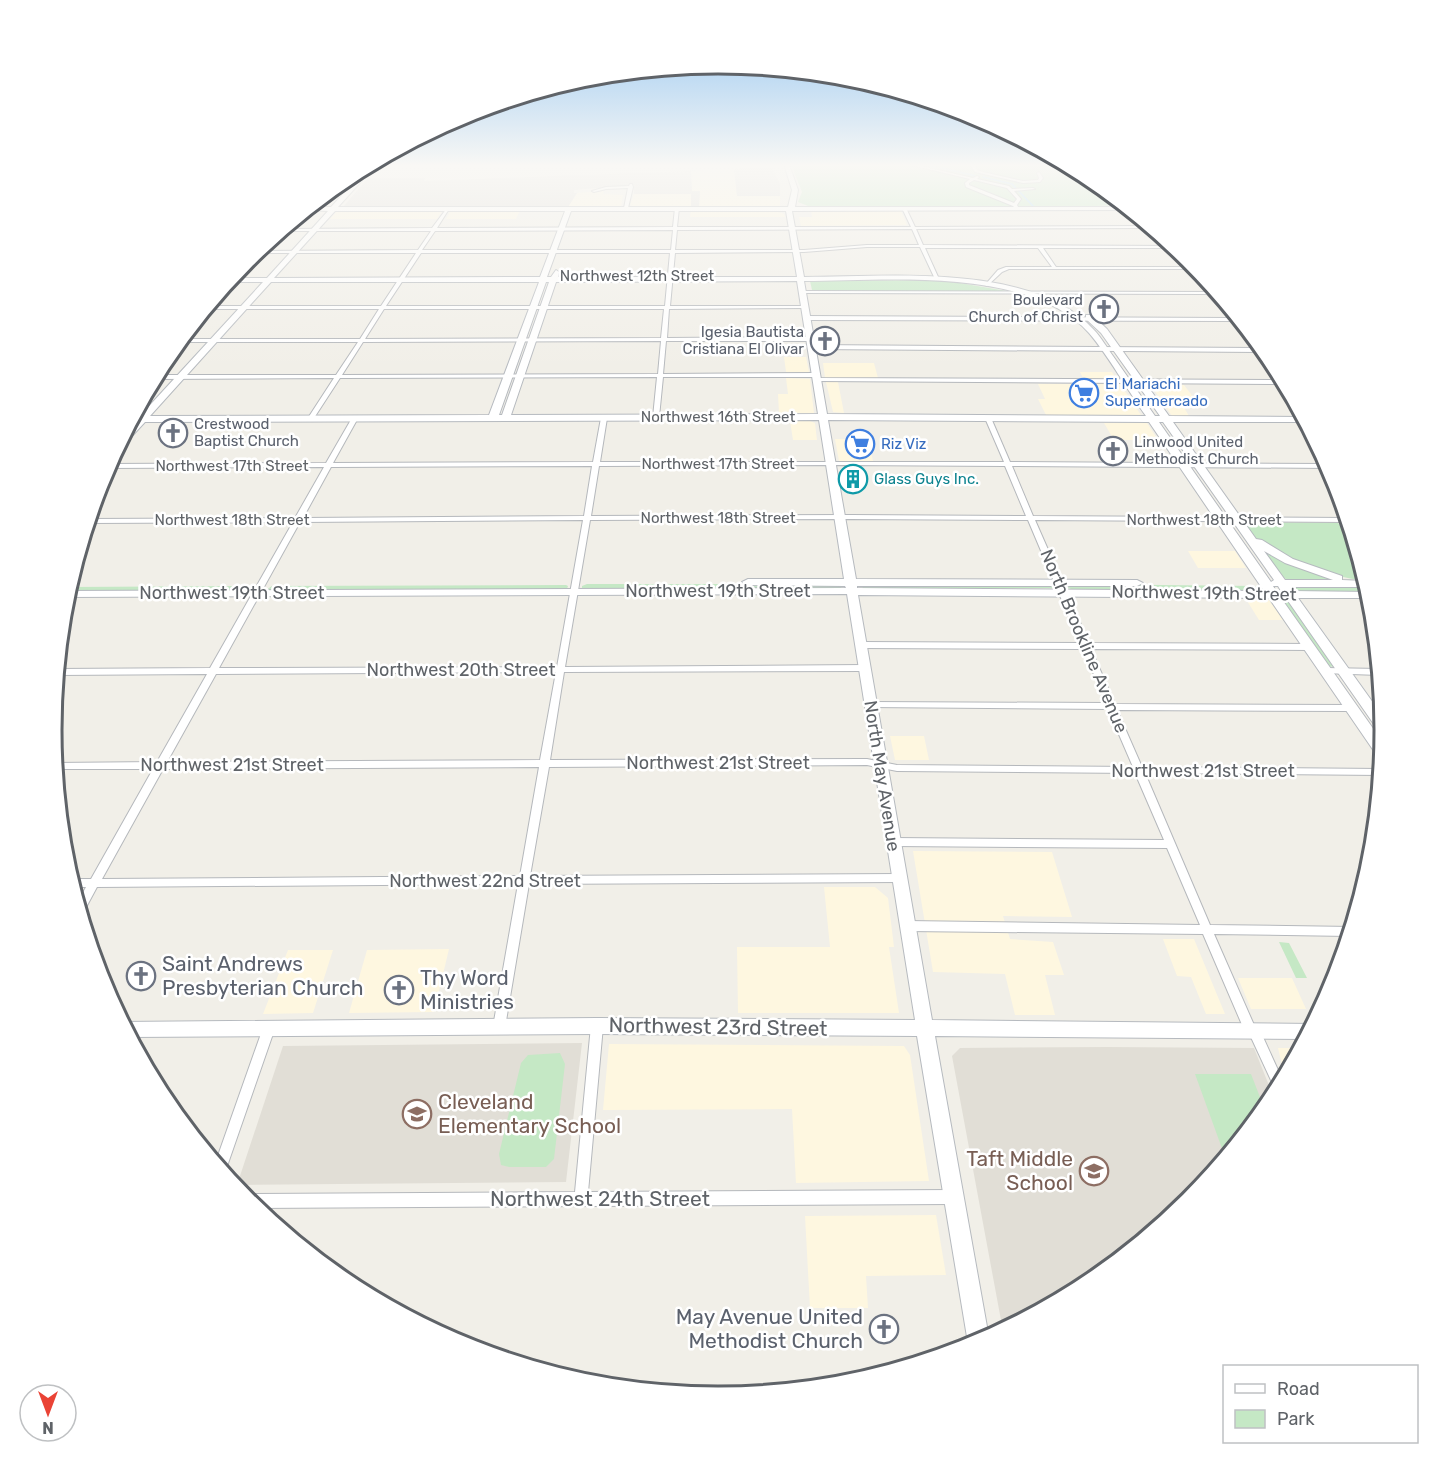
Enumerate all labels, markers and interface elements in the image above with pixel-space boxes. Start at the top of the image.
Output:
street label: Northwest 12th Street [560,267,714,285]
place label: Boulevard Church of Christ [969,291,1083,326]
church icon: Boulevard Church of Christ [1088,293,1120,325]
place label: Igesia Bautista Cristiana El Olivar [682,323,804,358]
church icon: Igesia Bautista Cristiana El Olivar [809,325,841,357]
place label: El Mariachi Supermercado [1105,375,1208,410]
supermarket icon: El Mariachi Supermercado [1068,377,1100,409]
street label: Northwest 16th Street [641,408,795,426]
place label: Crestwood Baptist Church [194,415,299,450]
church icon: Crestwood Baptist Church [157,417,189,449]
supermarket icon: Riz Viz [844,428,876,460]
place label: Linwood United Methodist Church [1134,433,1259,468]
place label: Riz Viz [881,435,927,453]
church icon: Linwood United Methodist Church [1097,435,1129,467]
street label: Northwest 17th Street [641,455,795,473]
street label: Northwest 17th Street [155,457,309,475]
building icon: Glass Guys Inc. [837,463,869,495]
place label: Glass Guys Inc. [874,470,979,488]
street label: Northwest 18th Street [640,509,796,527]
street label: Northwest 18th Street [154,511,310,529]
street label: Northwest 18th Street [1126,511,1282,529]
street label: North Brookline Avenue [1035,546,1133,736]
street label: Northwest 19th Street [625,580,811,602]
street label: Northwest 19th Street [1111,580,1297,606]
street label: Northwest 19th Street [139,582,325,604]
street label: Northwest 20th Street [367,659,555,681]
street label: North May Avenue [859,699,905,853]
street label: Northwest 21st Street [626,752,810,774]
street label: Northwest 21st Street [140,754,324,776]
street label: Northwest 21st Street [1111,760,1295,782]
street label: Northwest 22nd Street [389,870,581,892]
place label: Saint Andrews Presbyterian Church [162,951,363,1000]
church icon: Saint Andrews Presbyterian Church [125,960,157,992]
place label: Thy Word Ministries [420,965,514,1014]
church icon: Thy Word Ministries [383,974,415,1006]
street label: Northwest 23rd Street [608,1012,828,1041]
place label: Cleveland Elementary School [438,1089,621,1138]
school or university icon: Cleveland Elementary School [401,1098,433,1130]
place label: Taft Middle School [966,1146,1073,1195]
school or university icon: Taft Middle School [1078,1155,1110,1187]
street label: Northwest 24th Street [490,1186,710,1211]
place label: May Avenue United Methodist Church [676,1304,863,1353]
church icon: May Avenue United Methodist Church [868,1313,900,1345]
legend [1223,1365,1418,1443]
text: Road [1277,1378,1320,1400]
north arrow [18,1383,78,1443]
text: Park [1277,1408,1315,1430]
text: N [42,1418,54,1437]

